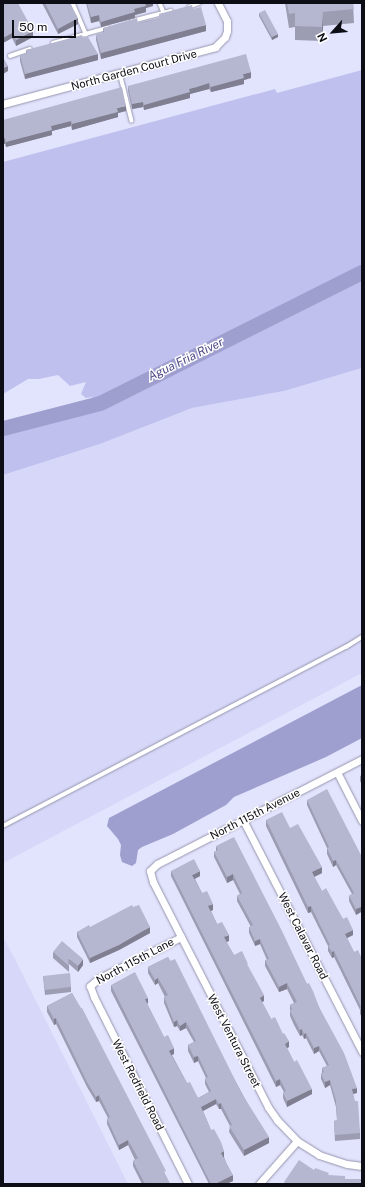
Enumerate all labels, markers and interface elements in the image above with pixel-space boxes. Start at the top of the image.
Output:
scale bar [14,12,78,38]
north arrow [313,12,353,52]
text: 50 m [19,20,47,34]
text: N [315,31,330,44]
street label: North Garden Court Drive [70,47,198,93]
water label: Agua Fria River [146,336,226,384]
street label: North 115th Avenue [208,786,302,842]
street label: West Calavar Road [275,890,331,982]
street label: North 115th Lane [94,935,176,987]
street label: West Ventura Street [205,992,263,1090]
street label: West Redfield Road [109,1037,167,1133]

